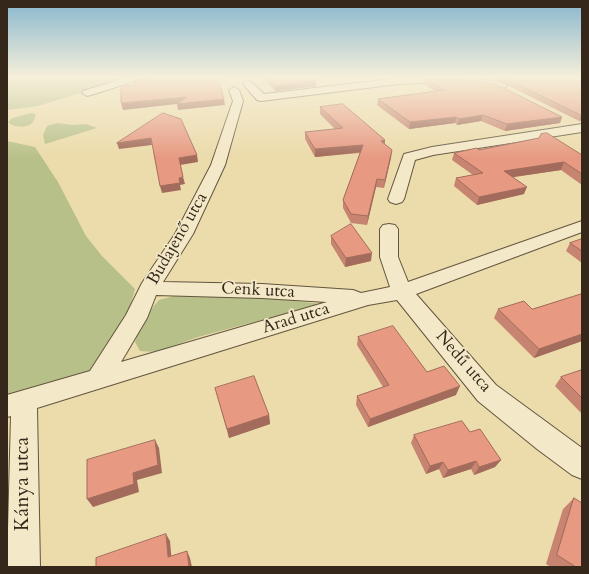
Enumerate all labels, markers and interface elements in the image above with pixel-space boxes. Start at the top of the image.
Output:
street label: Budajenő utca [143,189,213,289]
street label: Cenk utca [221,279,295,303]
street label: Arad utca [260,299,332,339]
street label: Nedű utca [431,327,495,397]
street label: Kánya utca [11,437,35,531]

